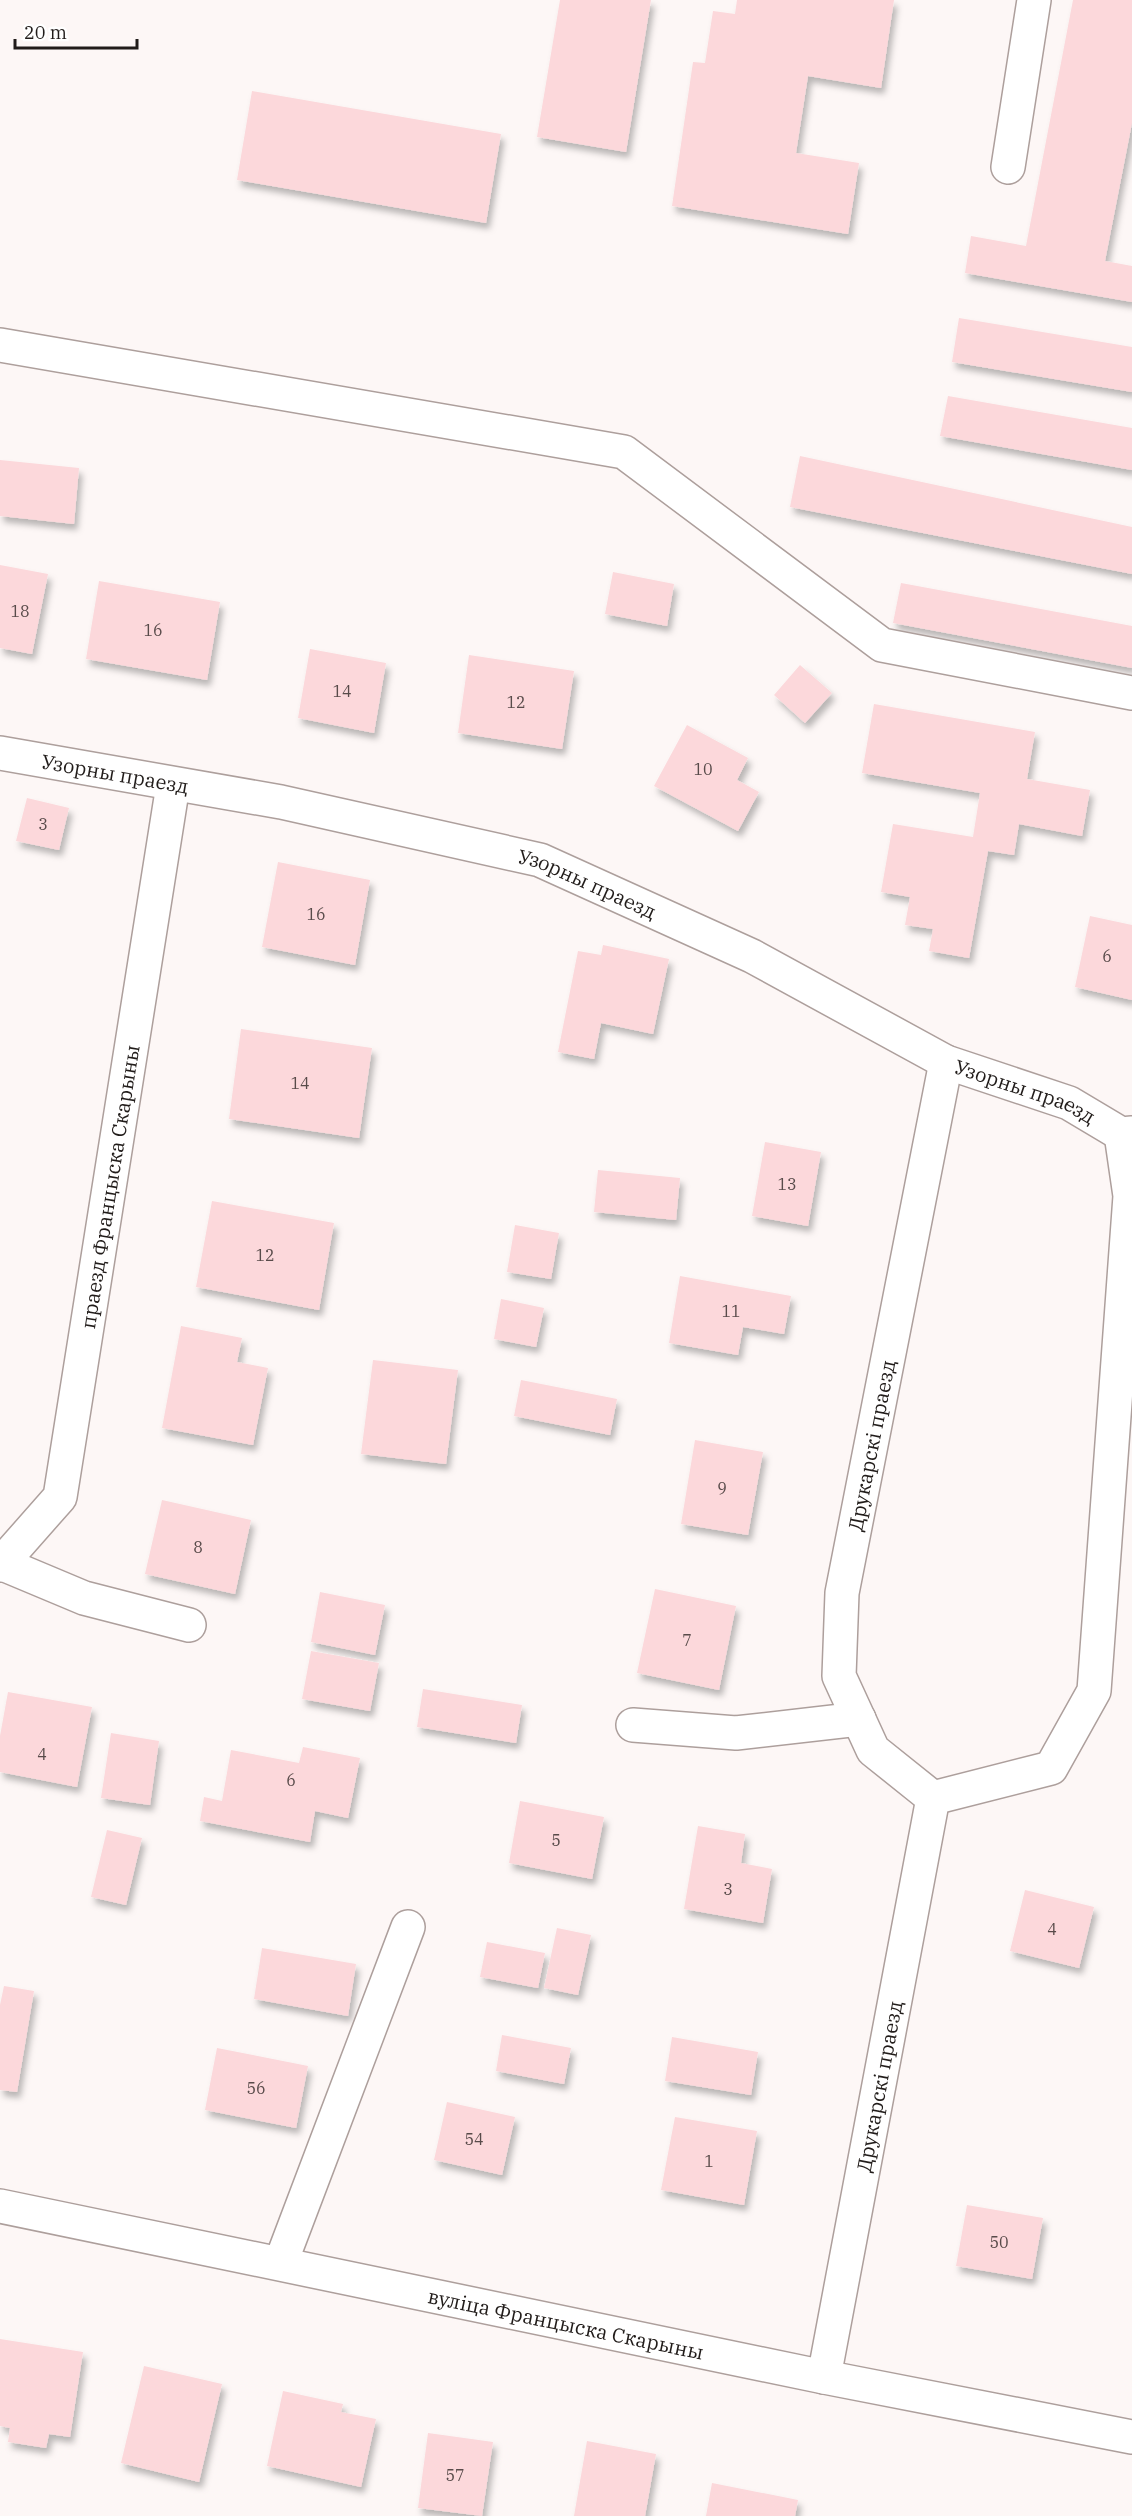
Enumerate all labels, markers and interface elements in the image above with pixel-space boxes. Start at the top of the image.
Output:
scale bar [15,12,136,50]
text: 20 m [24,21,67,44]
house number: 18 [10,601,30,621]
house number: 16 [143,620,163,640]
house number: 14 [332,681,352,701]
house number: 12 [506,692,526,712]
street label: Узорны праезд [40,747,191,799]
house number: 10 [693,759,713,779]
house number: 3 [38,814,48,834]
street label: Узорны праезд [515,842,661,925]
house number: 16 [306,904,326,924]
house number: 6 [1102,946,1112,966]
street label: праезд Францыска Скарыны [73,1043,145,1331]
street label: Узорны праезд [951,1052,1101,1130]
house number: 14 [290,1073,310,1093]
house number: 13 [777,1174,797,1194]
house number: 12 [255,1245,275,1265]
house number: 11 [721,1301,741,1321]
street label: Друкарскі праезд [841,1357,901,1533]
house number: 9 [717,1478,727,1498]
house number: 8 [193,1537,203,1557]
house number: 7 [682,1630,692,1650]
house number: 4 [37,1744,47,1764]
house number: 6 [286,1770,296,1790]
house number: 5 [551,1830,561,1850]
house number: 3 [723,1879,733,1899]
house number: 4 [1047,1919,1057,1939]
street label: Друкарскі праезд [849,1998,908,2174]
house number: 56 [246,2078,266,2098]
house number: 54 [464,2129,484,2149]
house number: 1 [704,2151,714,2171]
house number: 50 [989,2232,1009,2252]
street label: вуліца Францыска Скарыны [426,2282,706,2365]
house number: 57 [445,2465,465,2485]

